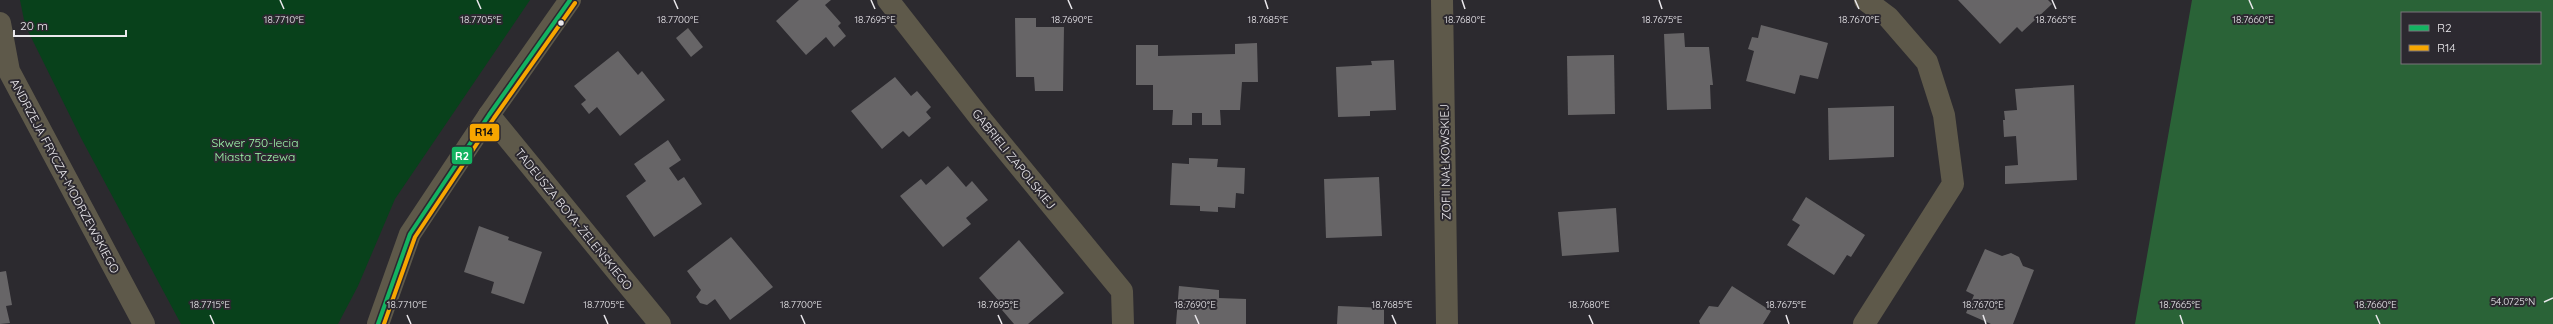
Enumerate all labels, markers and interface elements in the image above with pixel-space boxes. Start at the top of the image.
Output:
scale bar [14,12,126,38]
legend [2401,12,2541,64]
text: 18.7710°E [264,13,304,26]
text: 18.7705°E [460,13,502,26]
text: 18.7700°E [657,13,699,26]
text: 18.7695°E [854,13,896,26]
text: 18.7690°E [1051,13,1093,26]
text: 18.7685°E [1248,13,1289,26]
text: 18.7680°E [1444,13,1486,26]
text: 18.7675°E [1642,13,1683,26]
text: 18.7670°E [1838,13,1880,26]
text: 18.7665°E [2036,13,2077,26]
text: 18.7660°E [2232,13,2274,26]
text: 20 m [20,18,48,33]
unlabelled marker [556,18,566,28]
text: R2 [2437,20,2452,35]
text: R14 [2437,40,2456,55]
street label: ANDRZEJA FRYCZA-MODRZEWSKIEGO [7,76,123,276]
street label: ZOFII NAŁKOWSKIEJ [1436,104,1454,220]
street label: GABRIELI ZAPOLSKIEJ [969,106,1059,212]
line badge: R14 [469,123,500,142]
text: R14 [475,125,494,139]
park label: Skwer 750-lecia Miasta Tczewa [212,135,298,164]
street label: TADEUSZA BOYA-ŻELEŃSKIEGO [512,145,636,293]
line badge: R2 [451,146,473,165]
text: R2 [455,149,469,163]
text: 54.0725°N [2491,295,2535,308]
text: 18.7715°E [190,298,230,311]
text: 18.7710°E [387,298,427,311]
text: 18.7705°E [583,298,625,311]
text: 18.7700°E [780,298,822,311]
text: 18.7695°E [977,298,1019,311]
text: 18.7690°E [1174,298,1216,311]
text: 18.7685°E [1372,298,1413,311]
text: 18.7680°E [1568,298,1610,311]
text: 18.7675°E [1766,298,1807,311]
text: 18.7670°E [1962,298,2004,311]
text: 18.7665°E [2160,298,2201,311]
text: 18.7660°E [2355,298,2397,311]

